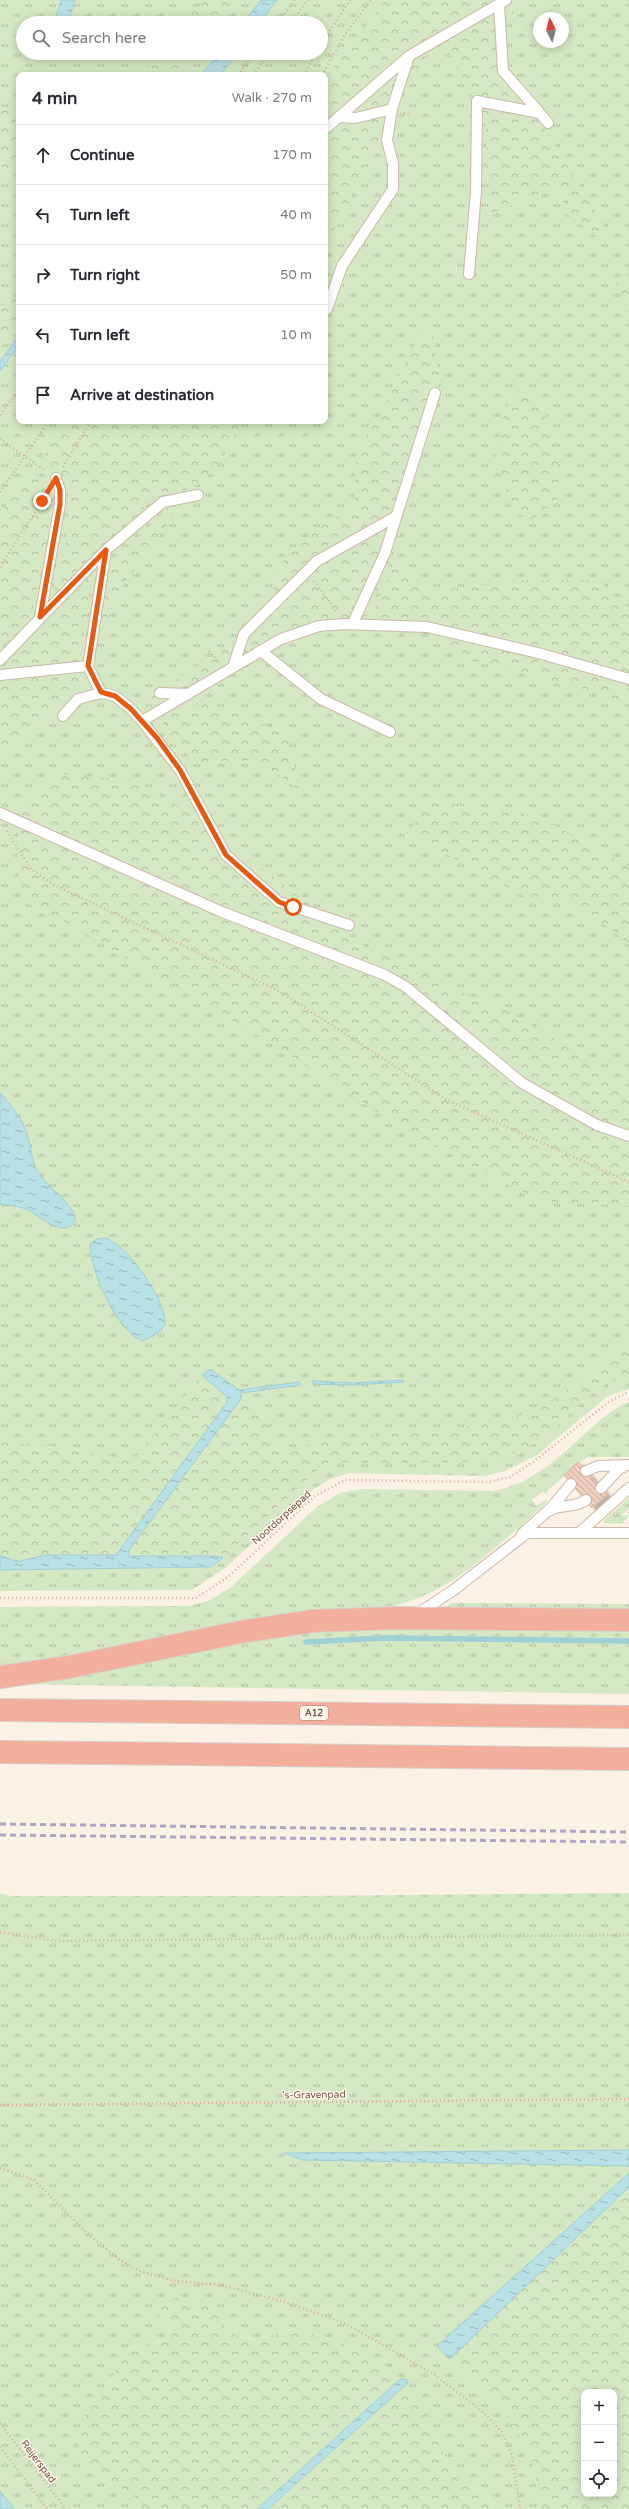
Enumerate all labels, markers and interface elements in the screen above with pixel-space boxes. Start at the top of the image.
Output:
north arrow [533,12,569,48]
search box [16,16,328,60]
icon: search [30,27,52,49]
text: Search here [62,29,146,47]
text: 4 min [32,88,77,109]
text: Walk · 270 m [232,90,312,106]
icon: ahead [32,144,54,166]
text: Continue [70,146,134,164]
text: 170 m [272,147,312,163]
icon: left [32,204,54,226]
text: Turn left [70,206,130,224]
text: 40 m [280,207,312,223]
icon: right [32,264,54,286]
text: Turn right [70,266,140,284]
text: 50 m [280,267,312,283]
icon: left [32,324,54,346]
text: Turn left [70,326,130,344]
text: 10 m [280,327,312,343]
icon: arrive [32,384,54,406]
text: Arrive at destination [70,386,214,404]
route end [33,492,51,510]
route start [284,898,302,916]
street label: Nootdorpsepad [250,1488,314,1547]
road number: A12 [300,1706,328,1720]
street label: 's-Gravenpad [282,2088,346,2102]
map controls [581,2389,617,2497]
button: + [581,2389,617,2425]
button: − [581,2425,617,2461]
street label: Reijerspad [18,2438,58,2485]
button: locate [581,2461,617,2497]

